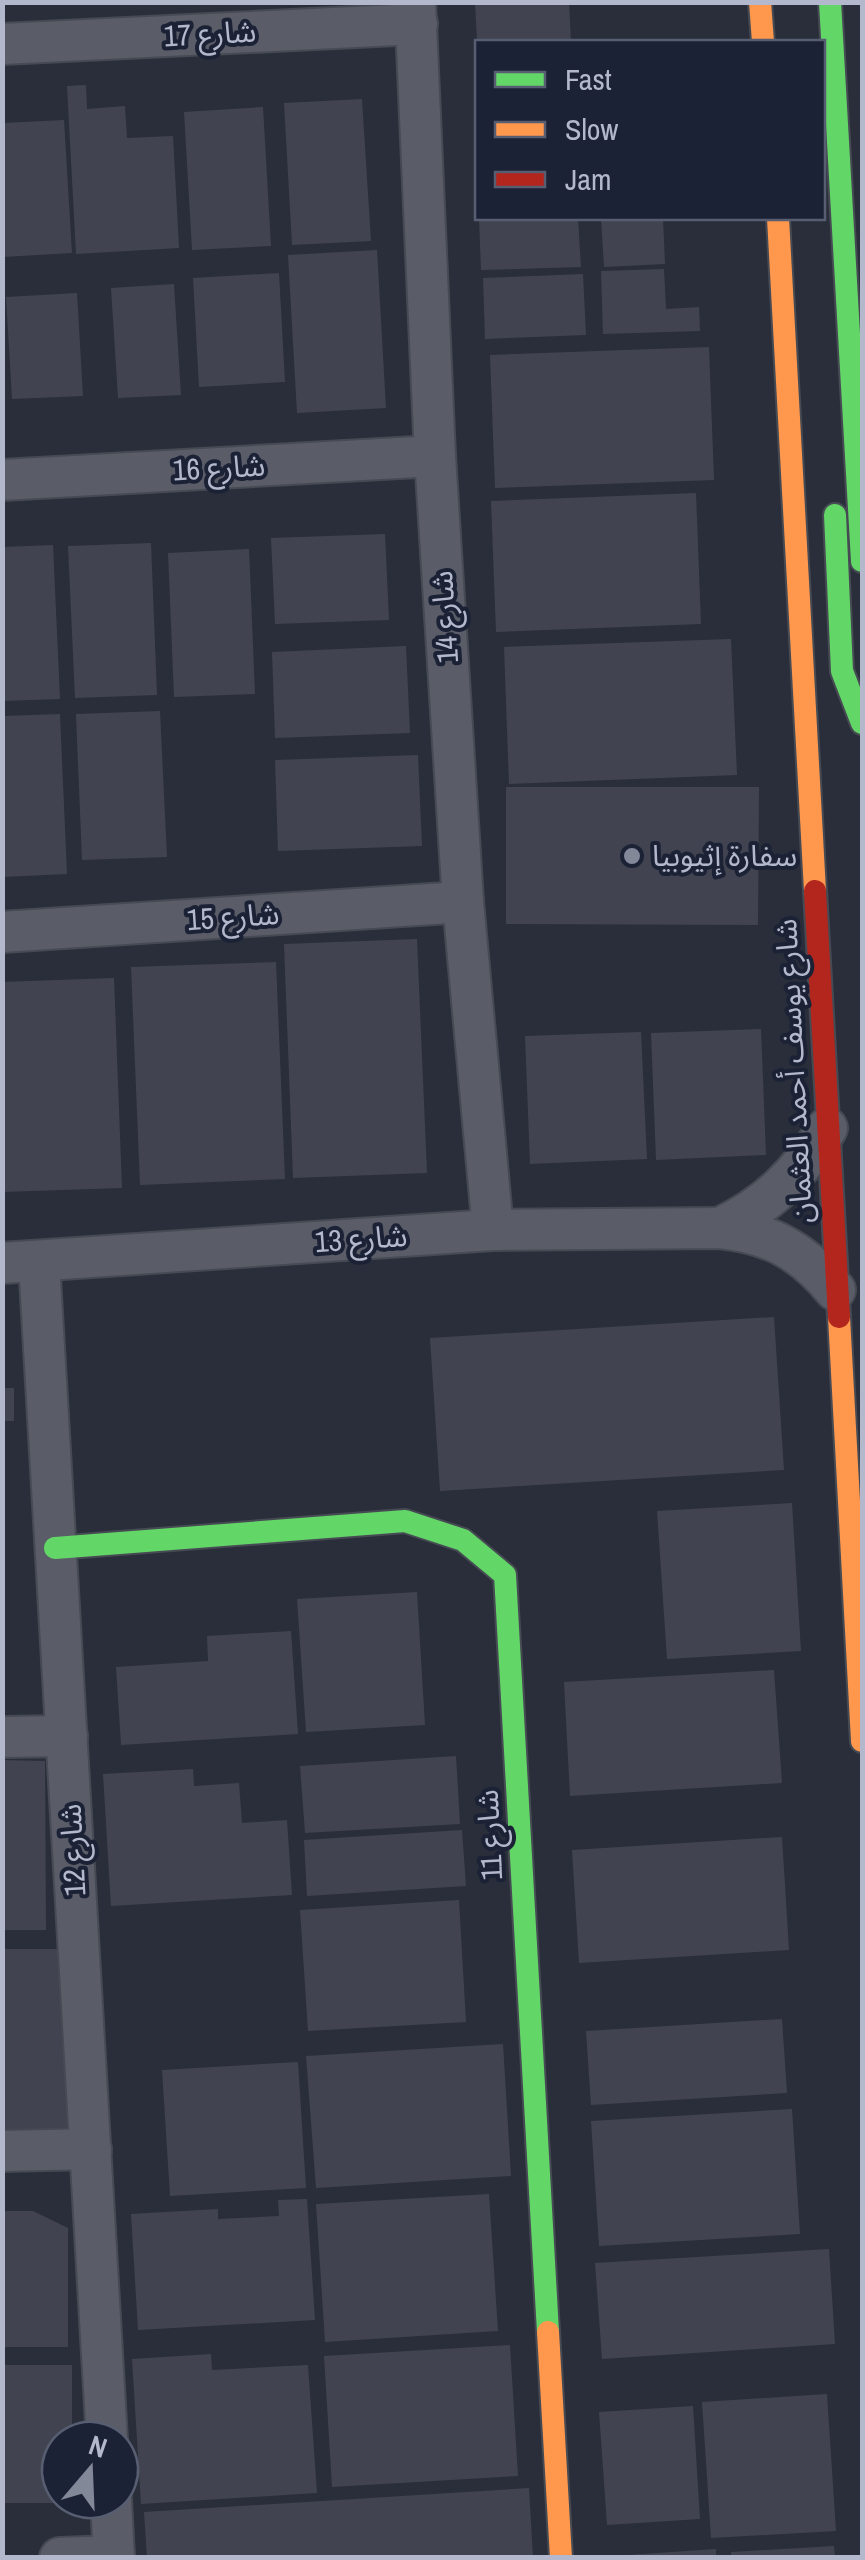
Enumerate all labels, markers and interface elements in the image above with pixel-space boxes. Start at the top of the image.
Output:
street label: شارع 17 [163,11,257,58]
legend [475,40,825,220]
text: Fast [565,59,612,99]
text: Slow [565,109,619,149]
text: Jam [565,159,611,199]
street label: شارع 16 [172,445,266,492]
street label: شارع 14 [421,569,470,665]
place label: سفارة إثيوبيا [652,835,797,876]
marker: سفارة إثيوبيا [621,845,643,867]
street label: شارع 15 [185,893,281,942]
street label: شارع يوسف أحمد العثمان [765,918,824,1224]
street label: شارع 13 [313,1215,409,1264]
street label: شارع 11 [467,1788,514,1881]
street label: شارع 12 [50,1803,97,1897]
north arrow [40,2420,140,2520]
text: N [84,2426,112,2467]

